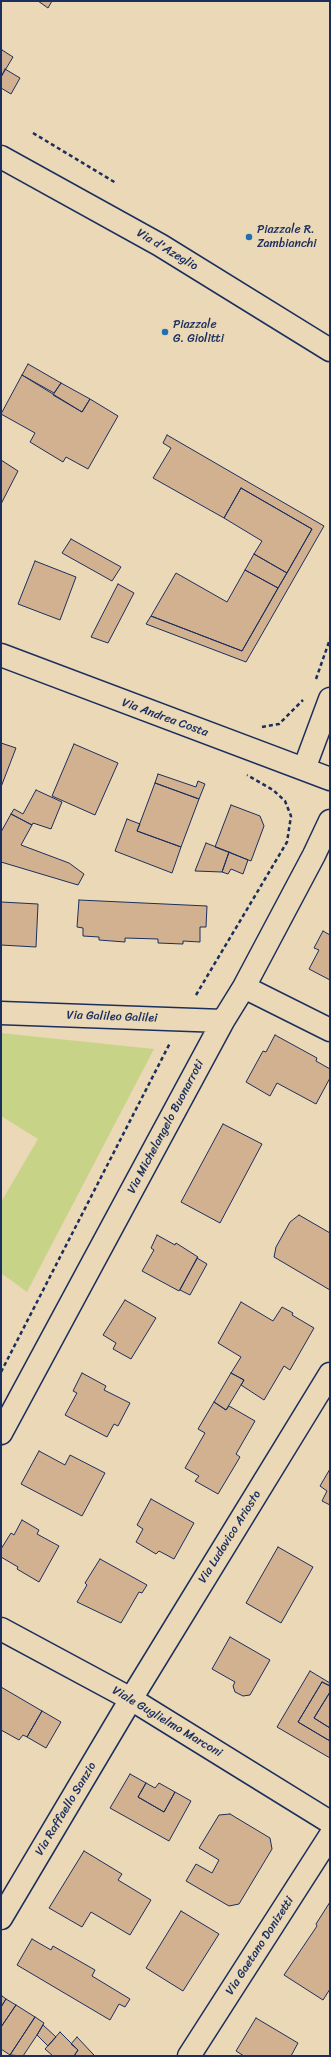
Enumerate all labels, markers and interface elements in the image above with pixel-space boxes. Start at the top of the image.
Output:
place label: Piazzale R. Zambianchi [257,223,317,251]
street label: Via d'Azeglio [134,226,200,274]
marker: Piazzale R. Zambianchi [244,232,254,242]
place label: Piazzale G. Giolitti [173,318,224,346]
marker: Piazzale G. Giolitti [160,327,170,337]
street label: Via Andrea Costa [120,696,210,740]
street label: Via Galileo Galilei [66,1008,158,1026]
street label: Via Michelangelo Buonarroti [125,1058,207,1196]
street label: Via Ludovico Ariosto [196,1488,264,1586]
street label: Viale Guglielmo Marconi [109,1683,225,1761]
street label: Via Raffaello Sanzio [32,1760,100,1858]
street label: Via Gaetano Donizetti [223,1894,297,1998]

